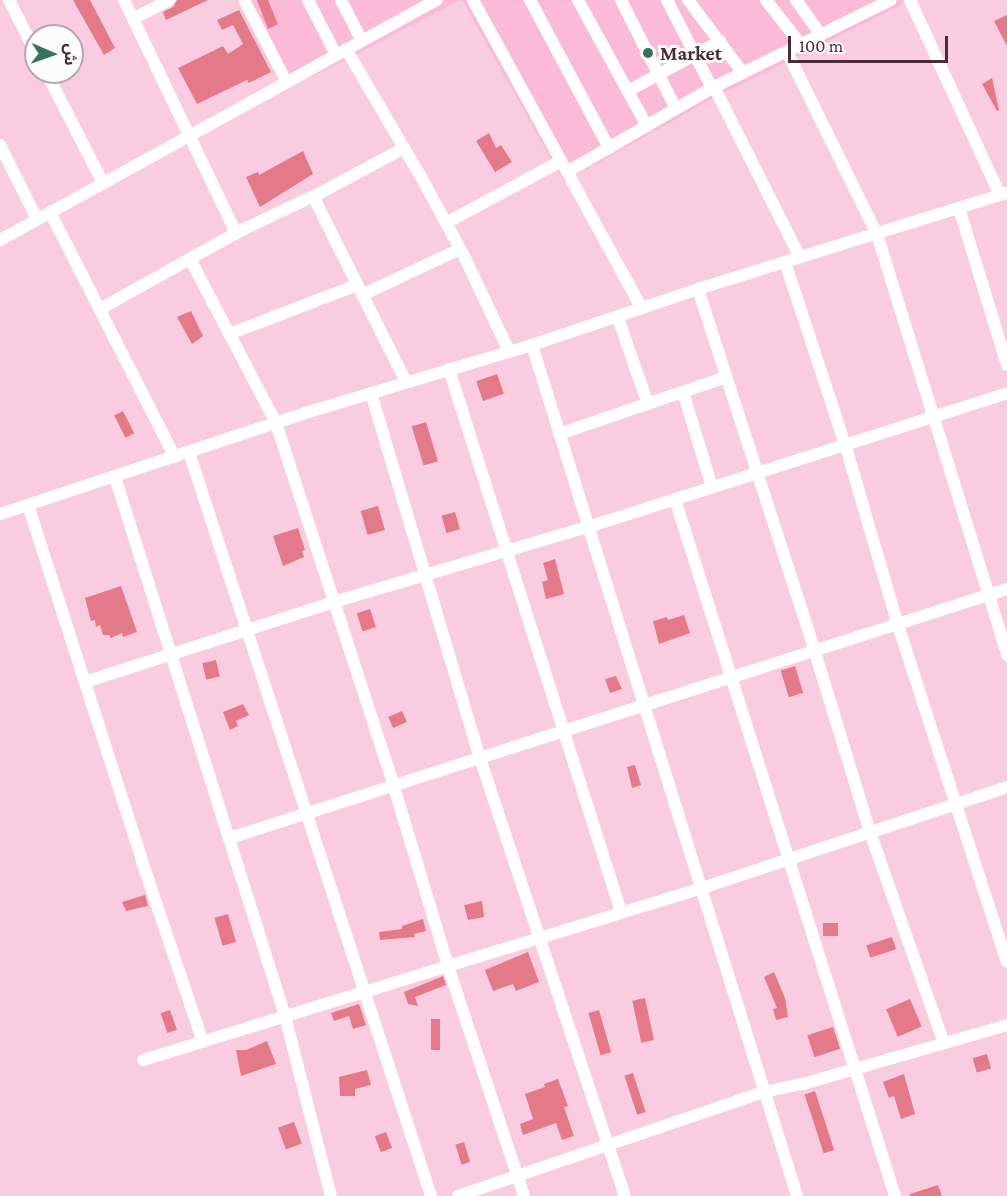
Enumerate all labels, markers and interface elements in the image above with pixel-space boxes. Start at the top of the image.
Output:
north arrow [24,24,84,84]
scale bar [791,24,952,62]
text: 100 m [799,36,843,56]
place label: Market [660,41,722,65]
text: ش [62,43,79,66]
marker: Market [641,46,655,60]

